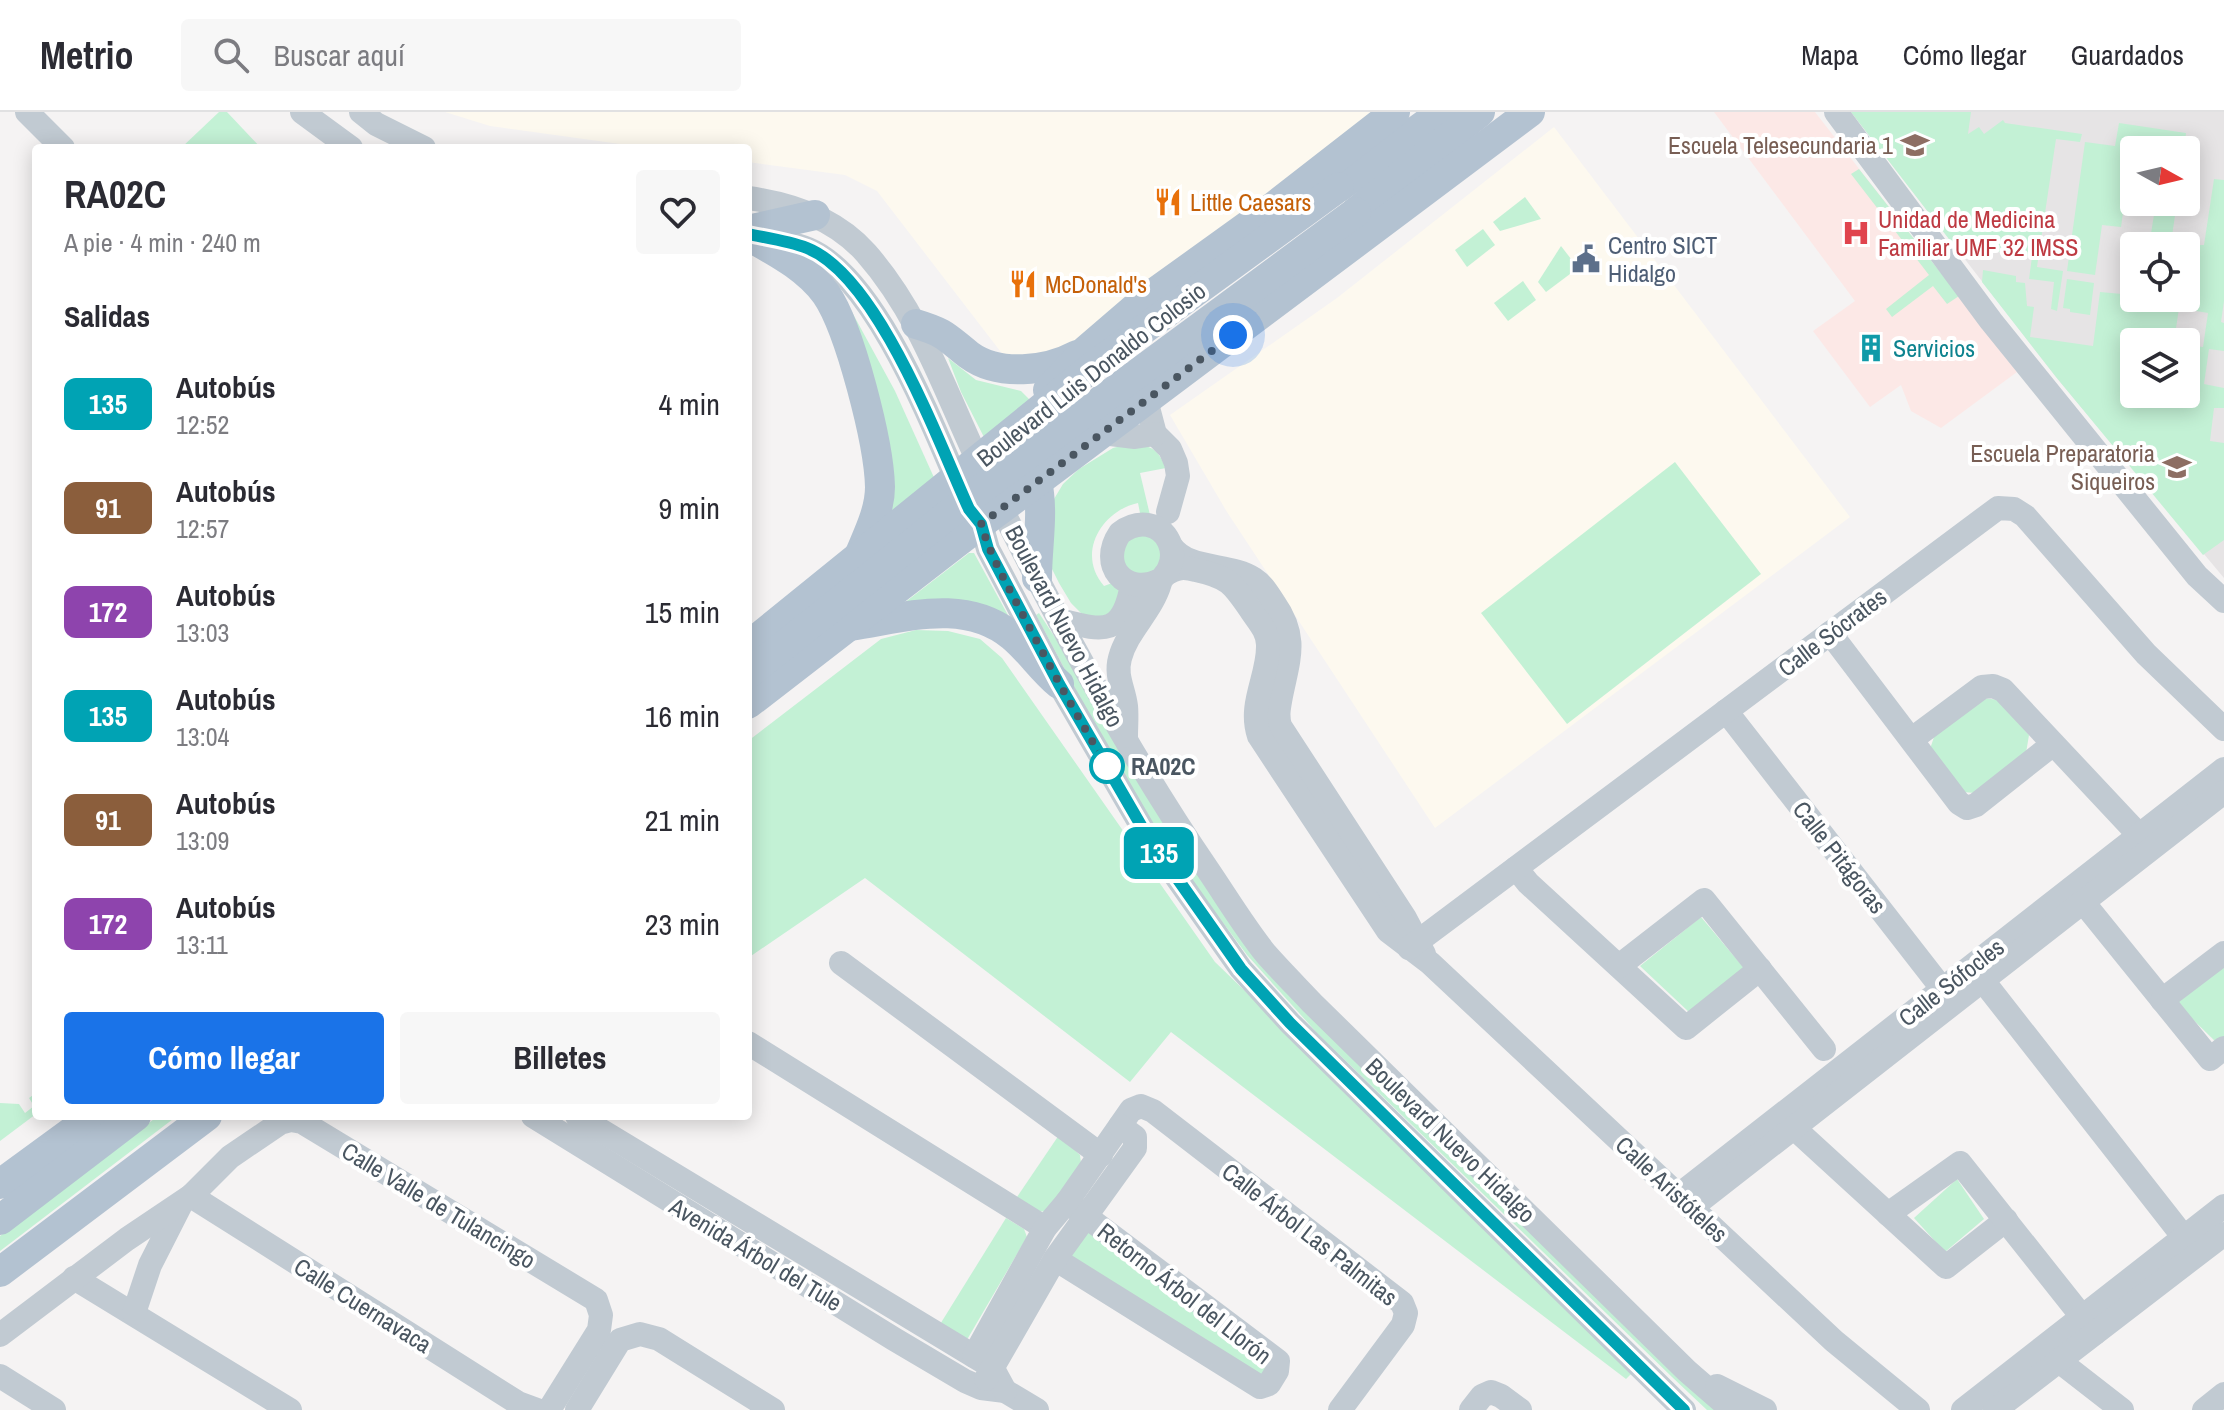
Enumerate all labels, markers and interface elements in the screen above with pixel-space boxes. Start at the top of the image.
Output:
search box [181,19,741,91]
text: Metrio [40,30,133,81]
icon: search [209,33,253,77]
text: Buscar aquí [273,35,405,75]
text: Mapa [1801,36,1859,74]
text: Cómo llegar [1903,36,2026,74]
text: Guardados [2070,36,2184,74]
place label: Escuela Telesecundaria 1 [1668,129,1893,161]
school or university icon: Escuela Telesecundaria 1 [1900,130,1930,160]
north arrow [2120,136,2200,216]
map controls [2120,136,2200,408]
text: RA02C [64,169,166,220]
button: heart [636,170,720,254]
place label: Little Caesars [1190,186,1311,218]
restaurant icon: Little Caesars [1153,187,1183,217]
place label: Unidad de Medicina Familiar UMF 32 IMSS [1878,203,2078,263]
hospital icon: Unidad de Medicina Familiar UMF 32 IMSS [1841,218,1871,248]
text: A pie · 4 min · 240 m [64,225,261,260]
place label: Centro SICT Hidalgo [1608,229,1717,289]
button: locate [2120,232,2200,312]
public building icon: Centro SICT Hidalgo [1571,244,1601,274]
place label: McDonald's [1045,268,1147,300]
restaurant icon: McDonald's [1008,269,1038,299]
street label: Boulevard Luis Donaldo Colosio [970,275,1212,473]
text: Salidas [64,296,150,336]
your location [1213,315,1253,355]
button: layers [2120,328,2200,408]
place label: Servicios [1893,332,1975,364]
building icon: Servicios [1856,333,1886,363]
text: Autobús [176,367,276,407]
text: 4 min [658,384,720,424]
text: 135 [89,385,127,423]
text: 12:52 [176,407,229,442]
place label: Escuela Preparatoria Siqueiros [1970,437,2155,497]
school or university icon: Escuela Preparatoria Siqueiros [2162,452,2192,482]
text: Autobús [176,471,276,511]
text: 9 min [658,488,720,528]
text: 91 [95,489,121,527]
text: 12:57 [176,511,229,546]
street label: Boulevard Nuevo Hidalgo [998,519,1132,733]
text: Autobús [176,575,276,615]
street label: Calle Sócrates [1771,581,1893,683]
text: 15 min [645,592,720,632]
text: 172 [89,593,127,631]
text: 13:03 [176,615,229,650]
text: Autobús [176,679,276,719]
text: 16 min [645,696,720,736]
text: 135 [89,697,127,735]
text: 13:04 [176,719,229,754]
marker: RA02C [1090,749,1124,783]
place label: RA02C [1131,750,1196,782]
text: Autobús [176,783,276,823]
street label: Calle Pitágoras [1786,794,1894,920]
text: 21 min [645,800,720,840]
text: 91 [95,801,121,839]
text: 13:09 [176,823,229,858]
line badge: 135 [1113,827,1205,879]
text: 135 [1140,834,1178,872]
text: Autobús [176,887,276,927]
text: 23 min [645,904,720,944]
text: 172 [89,905,127,943]
text: 13:11 [176,927,228,962]
street label: Calle Sófocles [1892,931,2010,1033]
button: Cómo llegar [64,1012,384,1104]
button: Billetes [400,1012,720,1104]
street label: Boulevard Nuevo Hidalgo [1359,1051,1543,1229]
street label: Calle Aristóteles [1609,1129,1735,1249]
street label: Calle Valle de Tulancingo [336,1134,542,1276]
street label: Calle Árbol Las Palmitas [1216,1155,1404,1313]
street label: Avenida Árbol del Tule [663,1189,848,1318]
street label: Retorno Árbol del Llorón [1092,1215,1278,1371]
street label: Calle Cuernavaca [288,1250,438,1360]

